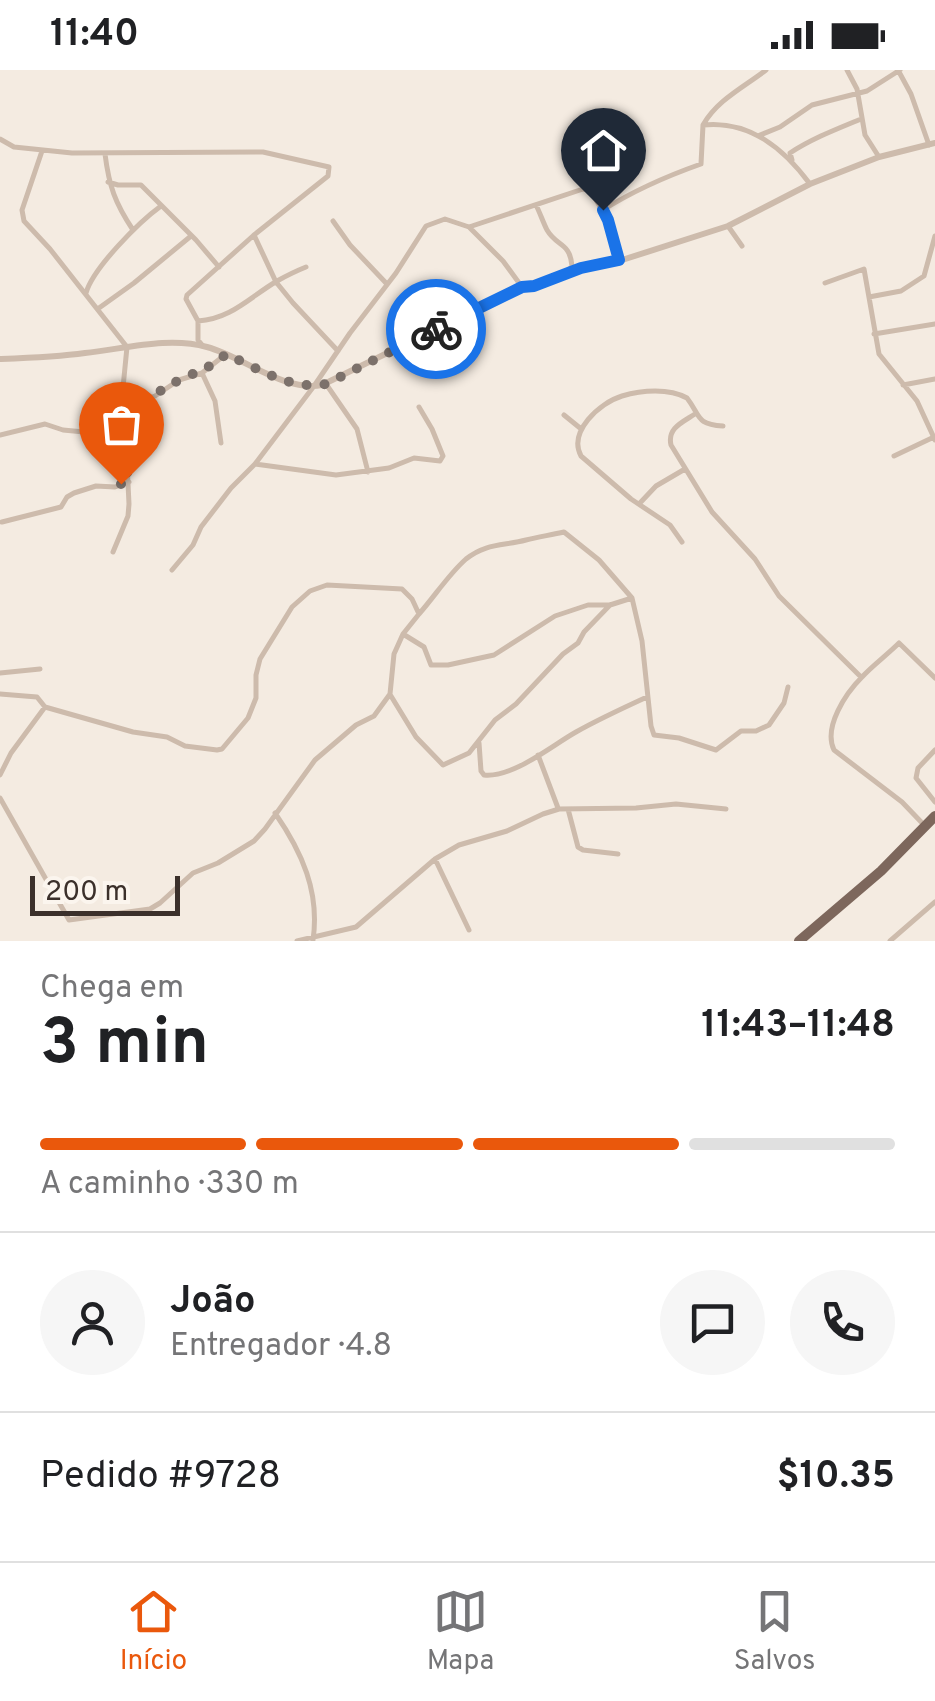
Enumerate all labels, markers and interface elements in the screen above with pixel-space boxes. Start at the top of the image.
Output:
text: 11:40 [50,11,139,60]
pin [561,108,646,211]
icon: home [576,123,631,178]
courier [386,279,486,379]
icon: bike [409,302,464,357]
pin [79,382,164,485]
icon: bag [94,397,149,452]
scale bar [30,871,180,916]
text: 200 m [45,875,128,911]
text: Chega em [40,969,184,1009]
text: 11:43–11:48 [701,1002,895,1051]
text: 3 min [40,1005,209,1087]
text: A caminho · 330 m [40,1165,299,1205]
button: person [40,1270,145,1375]
button: chat [660,1270,765,1375]
button: phone [790,1270,895,1375]
text: João [170,1278,255,1327]
text: Entregador · 4.8 [170,1327,392,1367]
text: Pedido #9728 [40,1453,281,1502]
text: $10.35 [777,1453,895,1502]
tab: Início [120,1584,187,1680]
tab: Mapa [427,1584,494,1680]
tab: Salvos [734,1584,815,1680]

